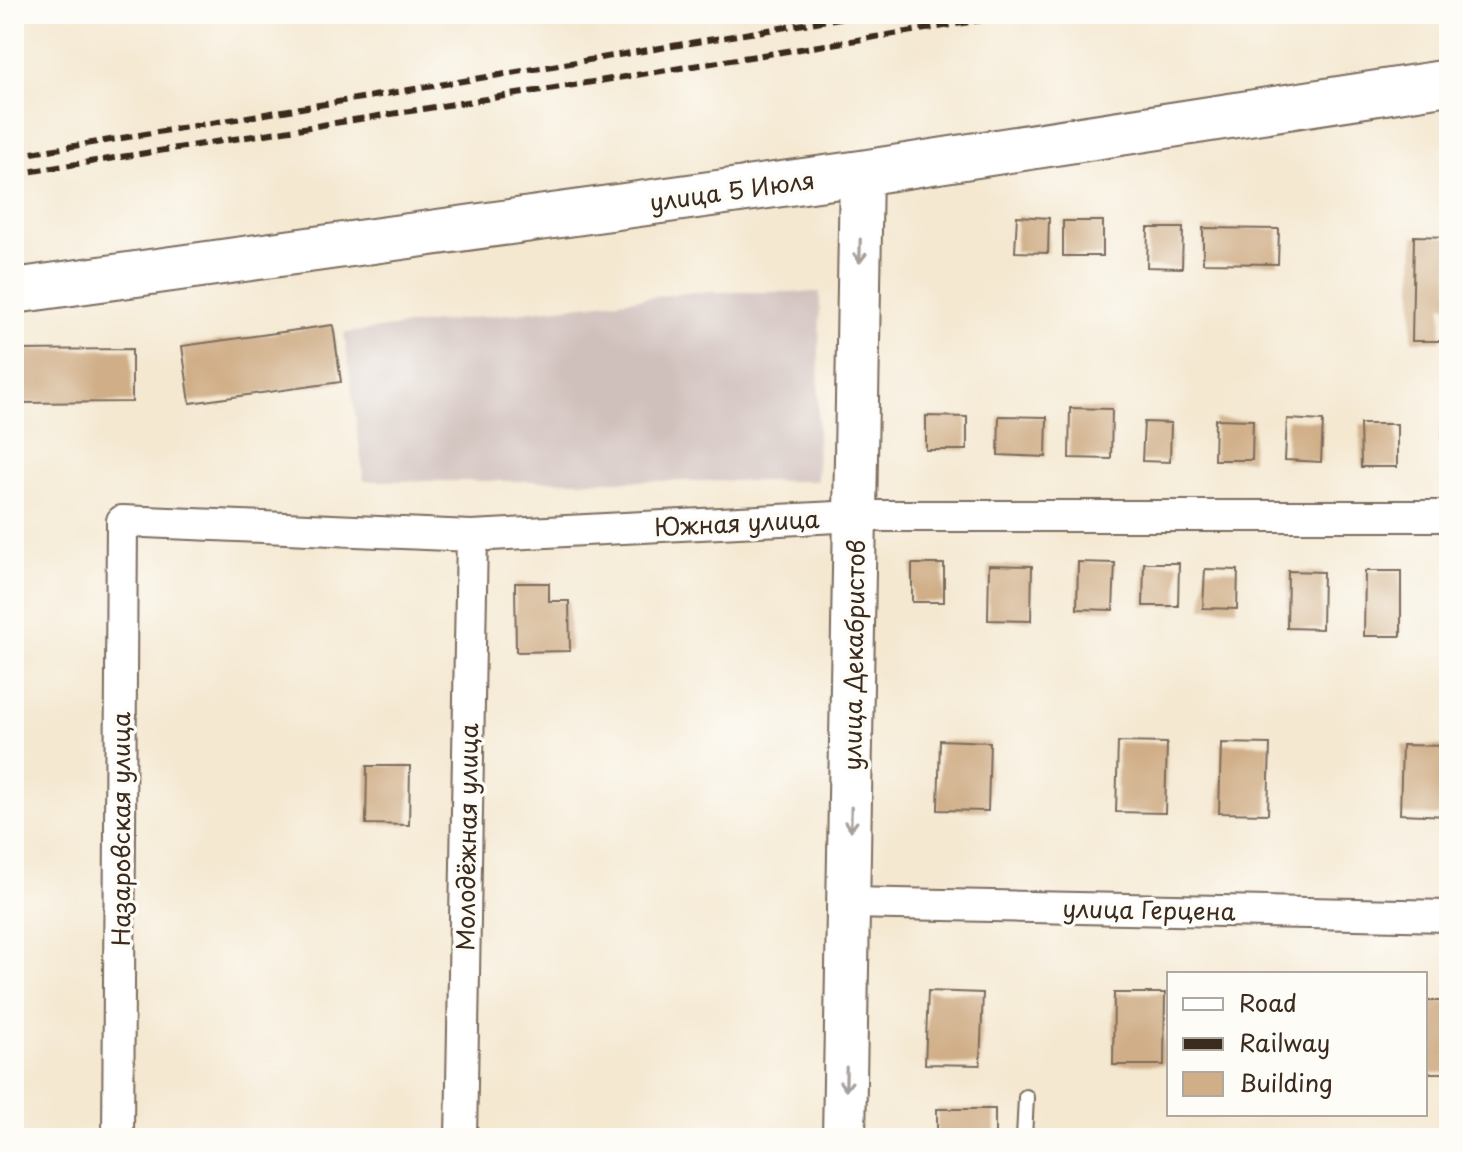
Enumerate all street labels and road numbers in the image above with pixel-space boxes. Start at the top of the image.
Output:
street label: улица 5 Июля [647,161,817,219]
street label: Южная улица [654,500,820,544]
street label: улица Декабристов [833,539,873,771]
street label: Назаровская улица [102,712,138,946]
street label: Молодёжная улица [446,723,486,951]
street label: улица Герцена [1062,889,1236,929]

